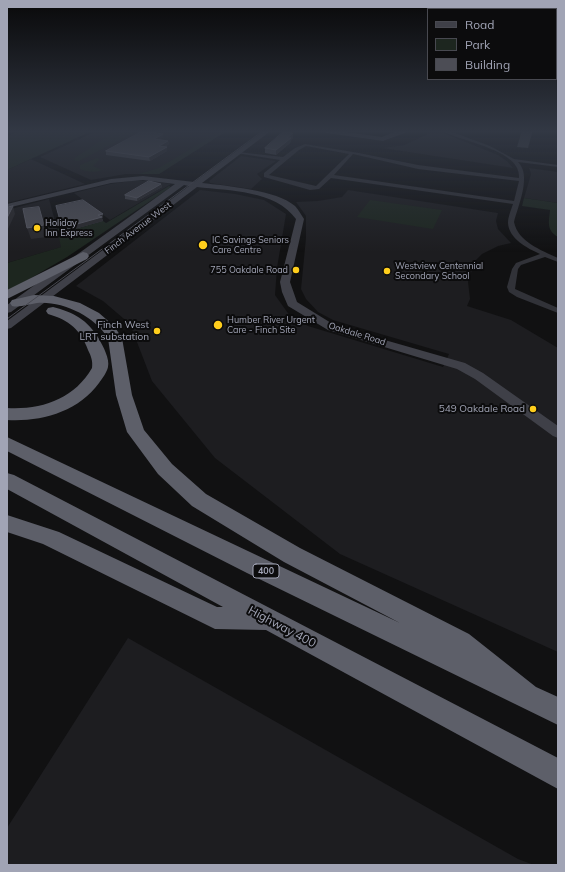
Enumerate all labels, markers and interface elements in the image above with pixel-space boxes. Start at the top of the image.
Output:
legend [427,8,557,80]
text: Road [465,17,494,32]
text: Park [465,37,490,52]
text: Building [465,57,510,72]
street label: Finch Avenue West [103,200,173,256]
place label: Holiday Inn Express [45,218,93,239]
marker: Holiday Inn Express [32,223,42,233]
place label: IC Savings Seniors Care Centre [212,235,289,256]
marker: IC Savings Seniors Care Centre [197,239,209,251]
place label: Westview Centennial Secondary School [395,261,483,282]
place label: 755 Oakdale Road [210,265,288,275]
marker: 755 Oakdale Road [291,265,301,275]
marker: Westview Centennial Secondary School [382,266,392,276]
place label: Humber River Urgent Care - Finch Site [227,315,315,336]
place label: Finch West LRT substation [80,319,149,342]
marker: Humber River Urgent Care - Finch Site [212,319,224,331]
street label: Oakdale Road [327,320,387,348]
marker: Finch West LRT substation [152,326,162,336]
place label: 549 Oakdale Road [439,403,525,415]
marker: 549 Oakdale Road [528,404,538,414]
road number: 400 [253,564,279,578]
street label: Highway 400 [246,603,318,651]

